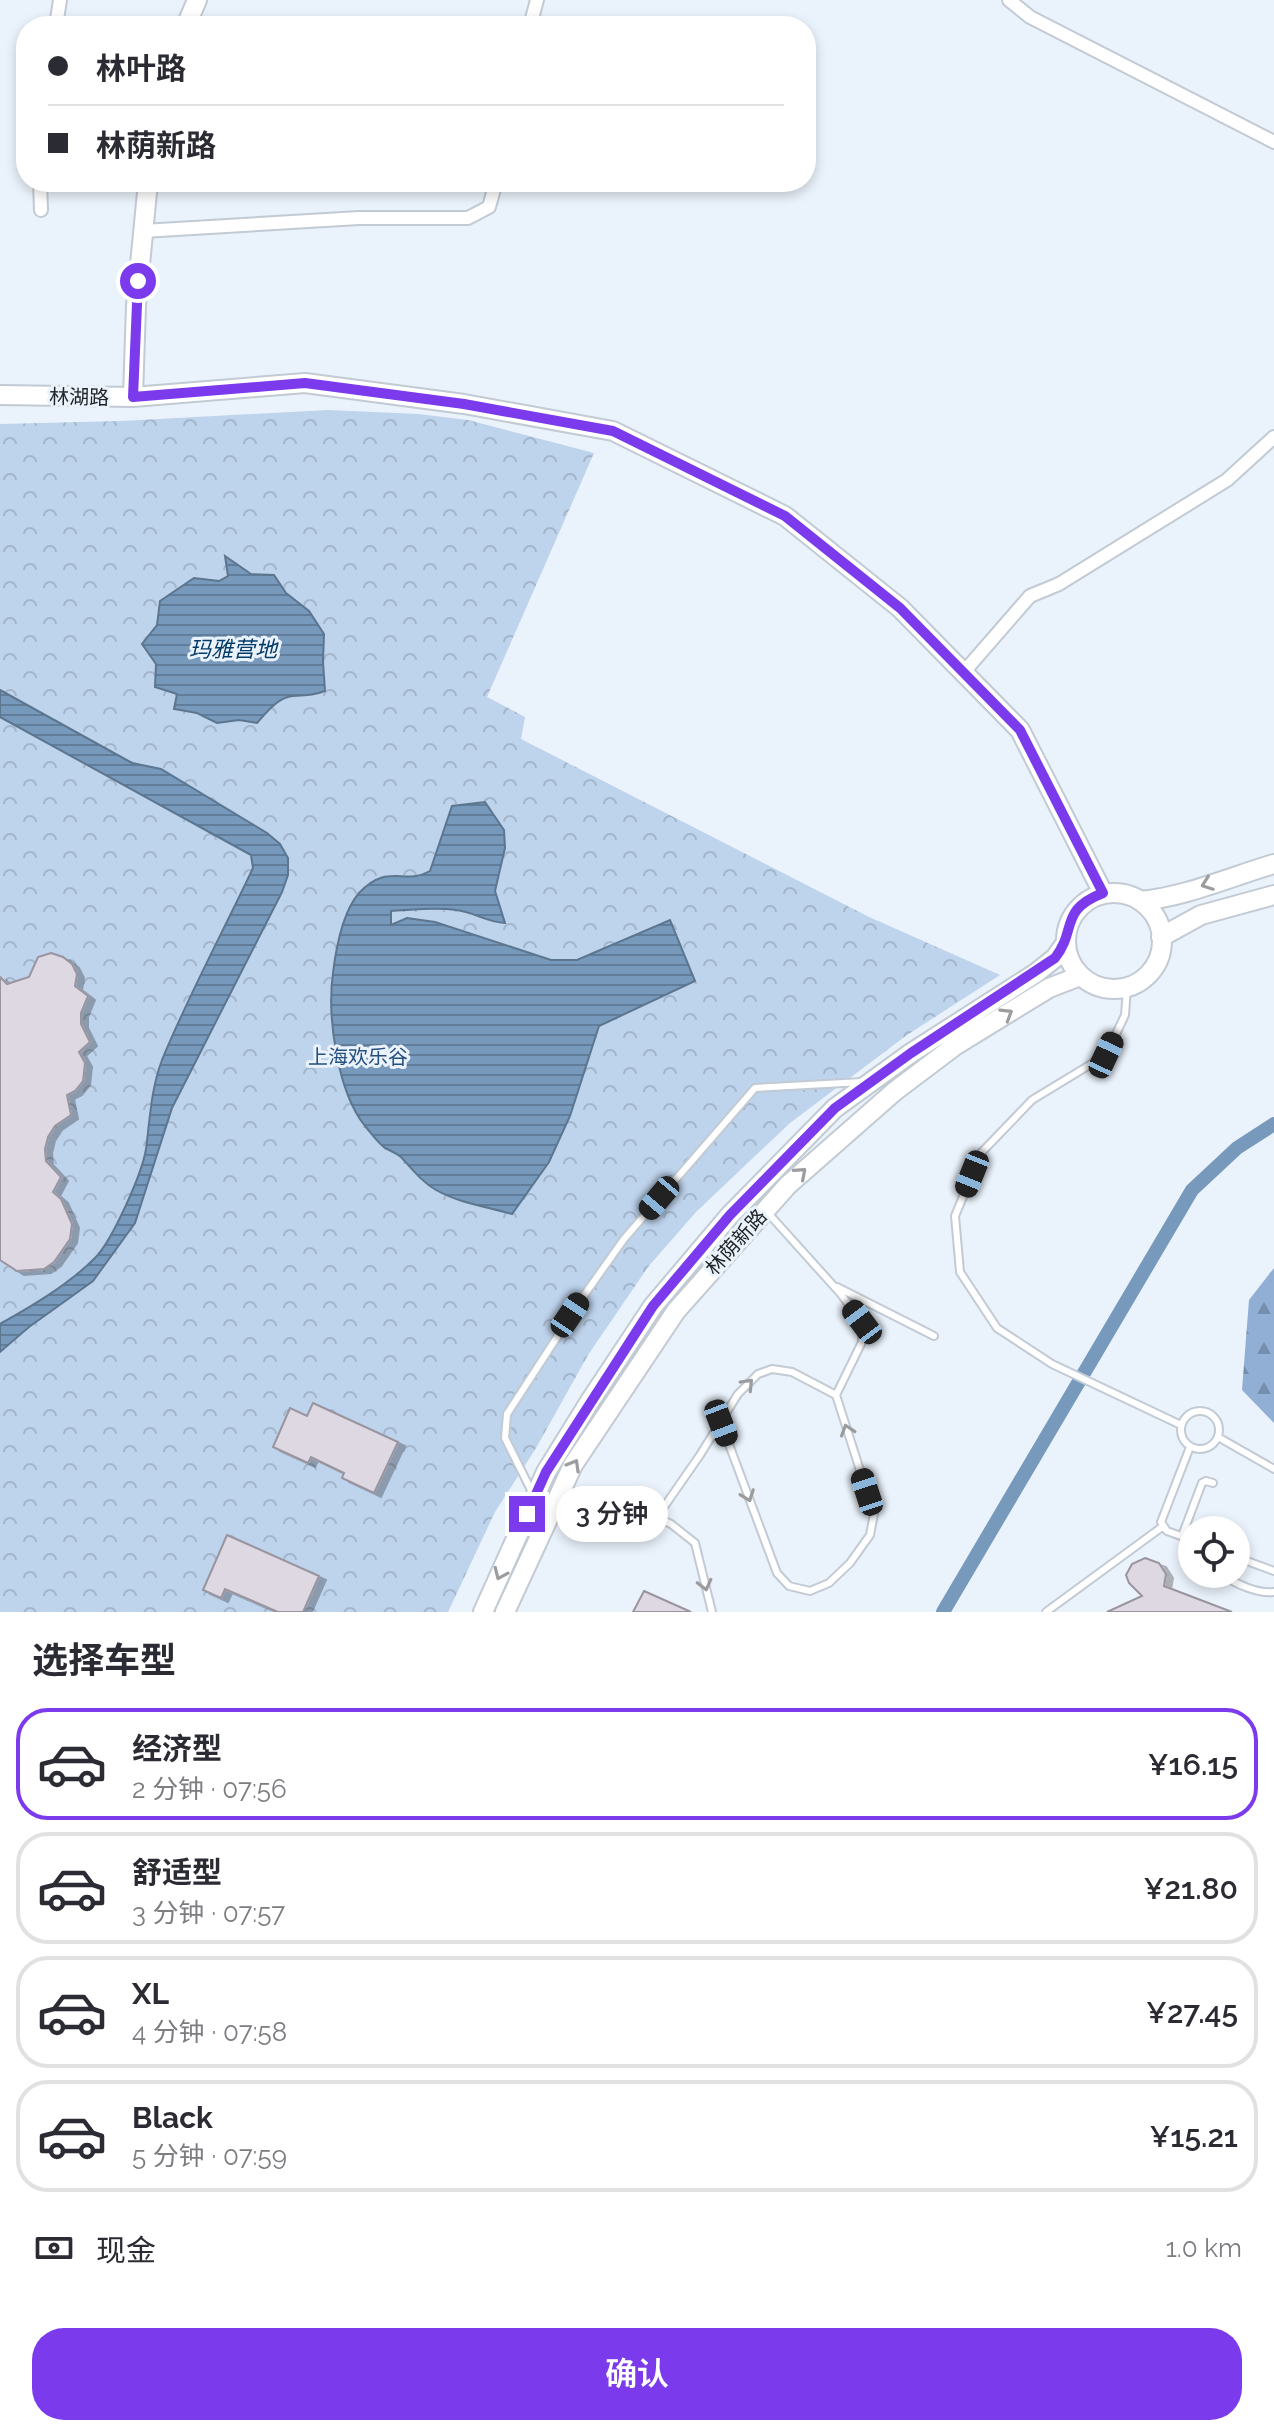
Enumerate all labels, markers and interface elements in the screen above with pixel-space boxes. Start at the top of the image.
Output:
text: 林叶路 [96,51,186,86]
text: 林荫新路 [96,128,216,163]
route start [120,263,156,299]
street label: 林湖路 [49,384,109,410]
water label: 玛雅营地 [189,636,279,662]
one-way arrow [1201,874,1215,891]
one-way arrow [998,1009,1012,1024]
car [1085,1028,1127,1082]
park label: 上海欢乐谷 [308,1045,408,1069]
car [952,1147,992,1201]
one-way arrow [792,1168,807,1182]
car [634,1172,684,1224]
street label: 林荫新路 [700,1204,772,1280]
car [547,1288,593,1342]
car [838,1296,886,1348]
one-way arrow [739,1379,753,1393]
car [701,1396,741,1450]
one-way arrow [841,1423,857,1437]
one-way arrow [564,1460,580,1474]
car [848,1465,886,1519]
callout: 3 分钟 [555,1486,667,1542]
one-way arrow [738,1488,754,1502]
route end [509,1496,545,1532]
text: 3 分钟 [576,1499,648,1529]
map controls [1178,1516,1250,1588]
button: locate [1178,1516,1250,1588]
one-way arrow [494,1566,510,1580]
one-way arrow [696,1577,713,1591]
text: 选择车型 [32,1639,176,1681]
icon: car [36,1728,108,1800]
text: 经济型 [132,1731,222,1766]
text: ¥16.15 [1148,1747,1238,1782]
text: 2 分钟 · 07:56 [132,1774,287,1804]
icon: car [36,1852,108,1924]
text: 舒适型 [132,1855,222,1890]
text: ¥21.80 [1144,1871,1238,1906]
text: 3 分钟 · 07:57 [132,1898,285,1928]
icon: car [36,1976,108,2048]
text: XL [132,1976,169,2011]
text: ¥27.45 [1146,1995,1238,2030]
text: 4 分钟 · 07:58 [132,2017,287,2047]
icon: car [36,2100,108,2172]
text: Black [132,2100,213,2135]
text: ¥15.21 [1149,2119,1238,2154]
text: 5 分钟 · 07:59 [132,2141,287,2171]
icon: cash [32,2226,76,2270]
text: 现金 [96,2233,156,2268]
text: 1.0 km [1166,2233,1242,2263]
button: 确认 [32,2328,1242,2420]

